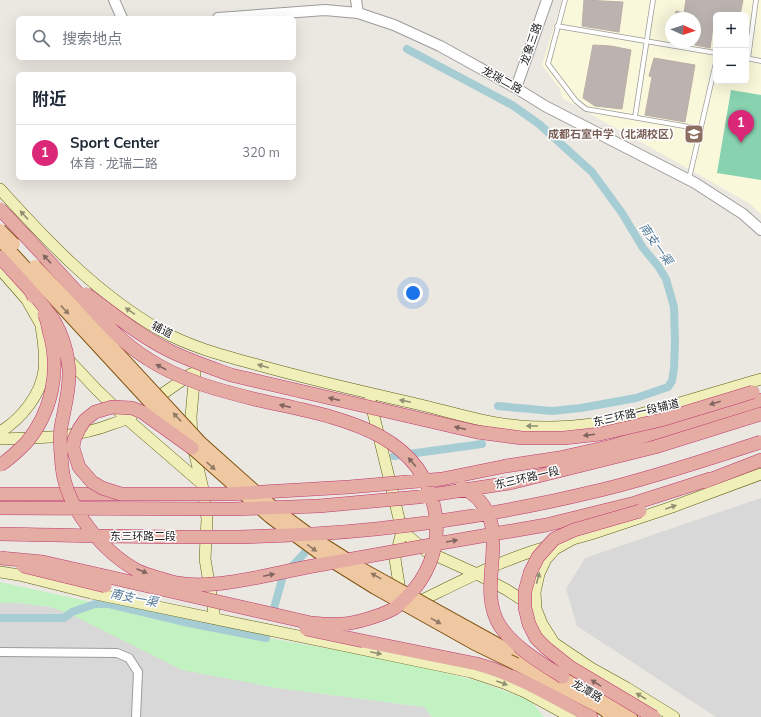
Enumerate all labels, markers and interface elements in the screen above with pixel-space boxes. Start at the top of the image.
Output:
north arrow [665,12,701,48]
map controls [713,12,749,84]
button: + [713,12,749,48]
search box [16,16,296,60]
street label: 龙象三路 [517,21,545,67]
icon: search [30,27,52,49]
text: 搜索地点 [62,29,122,49]
button: − [713,48,749,84]
street label: 龙瑞二路 [479,63,525,97]
text: 附近 [32,88,66,111]
pin: 1 [728,110,754,143]
school or university icon: 成都石室中学（北湖校区） [683,123,705,145]
place label: 成都石室中学（北湖校区） [548,127,680,142]
text: Sport Center [70,133,159,153]
text: 1 [41,144,49,162]
text: 320 m [242,144,280,162]
text: 体育 · 龙瑞二路 [70,155,158,173]
one-way arrow [19,210,29,220]
water label: 南支一渠 [636,220,677,270]
one-way arrow [42,254,51,265]
your location [403,283,423,303]
one-way arrow [60,305,69,315]
one-way arrow [125,307,136,315]
street label: 辅道 [149,318,175,342]
one-way arrow [156,363,167,370]
one-way arrow [256,363,268,369]
one-way arrow [328,395,340,401]
street label: 东三环路一段辅道 [591,396,681,430]
one-way arrow [399,398,411,404]
one-way arrow [709,400,721,406]
one-way arrow [279,403,291,409]
one-way arrow [173,412,182,422]
one-way arrow [525,423,538,429]
one-way arrow [454,425,467,431]
one-way arrow [583,432,596,439]
one-way arrow [407,457,417,467]
one-way arrow [206,461,217,470]
street label: 东三环路一段 [493,463,561,493]
one-way arrow [666,504,678,510]
street label: 东三环路二段 [110,529,176,544]
one-way arrow [446,538,458,544]
one-way arrow [306,544,317,552]
one-way arrow [136,569,148,575]
one-way arrow [263,571,275,577]
one-way arrow [536,572,542,585]
one-way arrow [370,573,382,580]
water label: 南支一渠 [109,586,161,611]
one-way arrow [430,618,442,625]
one-way arrow [370,650,382,656]
street label: 龙潭路 [569,676,605,706]
one-way arrow [591,679,601,687]
one-way arrow [497,680,509,686]
one-way arrow [635,693,647,700]

